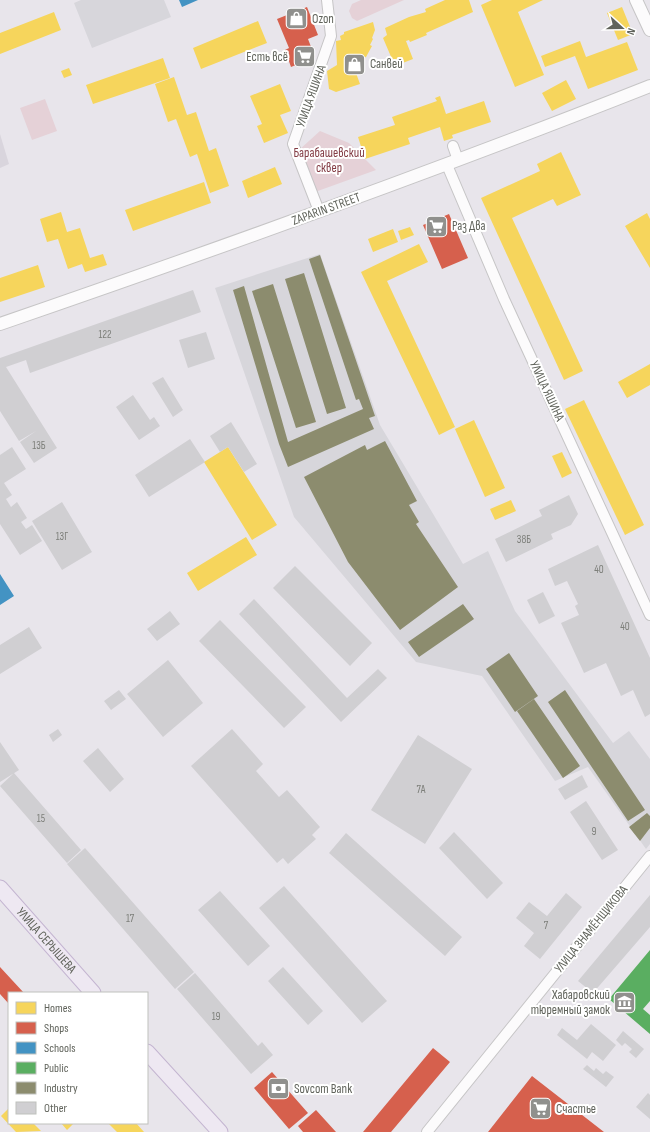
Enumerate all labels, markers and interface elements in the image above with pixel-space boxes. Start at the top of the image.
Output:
shop icon: Ozon [284,6,310,32]
north arrow [602,8,642,48]
place label: Ozon [312,11,334,27]
text: N [624,26,638,37]
supermarket icon: Есть всё [291,44,317,70]
place label: Есть всё [246,49,288,65]
shop icon: Санвей [342,51,368,77]
place label: Санвей [370,56,403,72]
street label: УЛИЦА ЯШИНА [292,62,330,129]
park label: Барабашевский сквер [293,145,365,176]
street label: ZAPARIN STREET [290,189,362,229]
supermarket icon: Раз Два [423,213,449,239]
place label: Раз Два [452,218,486,234]
house number: 122 [98,328,112,341]
street label: УЛИЦА ЯШИНА [526,358,568,424]
house number: 13Б [32,439,46,452]
house number: 13Г [56,530,68,543]
house number: 38Б [517,533,531,546]
house number: 40 [594,563,604,576]
house number: 40 [620,620,630,633]
house number: 7А [417,783,426,796]
house number: 15 [37,812,45,825]
house number: 9 [592,825,597,838]
street label: УЛИЦА ЗНАМЁНЩИКОВА [551,882,631,976]
street label: УЛИЦА СЕРЫШЕВА [13,904,80,977]
house number: 17 [126,912,135,925]
house number: 7 [544,919,549,932]
place label: Хабаровский тюремный замок [531,987,610,1018]
museum icon: Хабаровский тюремный замок [612,989,638,1015]
legend [8,992,148,1124]
text: Homes [44,1001,72,1016]
house number: 19 [212,1010,220,1023]
text: Shops [44,1021,69,1036]
text: Schools [44,1041,76,1056]
text: Public [44,1061,69,1076]
bank icon: Sovcom Bank [266,1076,292,1102]
text: Industry [44,1081,78,1096]
place label: Sovcom Bank [294,1081,352,1097]
supermarket icon: Счастье [528,1096,554,1122]
text: Other [44,1101,68,1116]
place label: Счастье [556,1101,596,1117]

